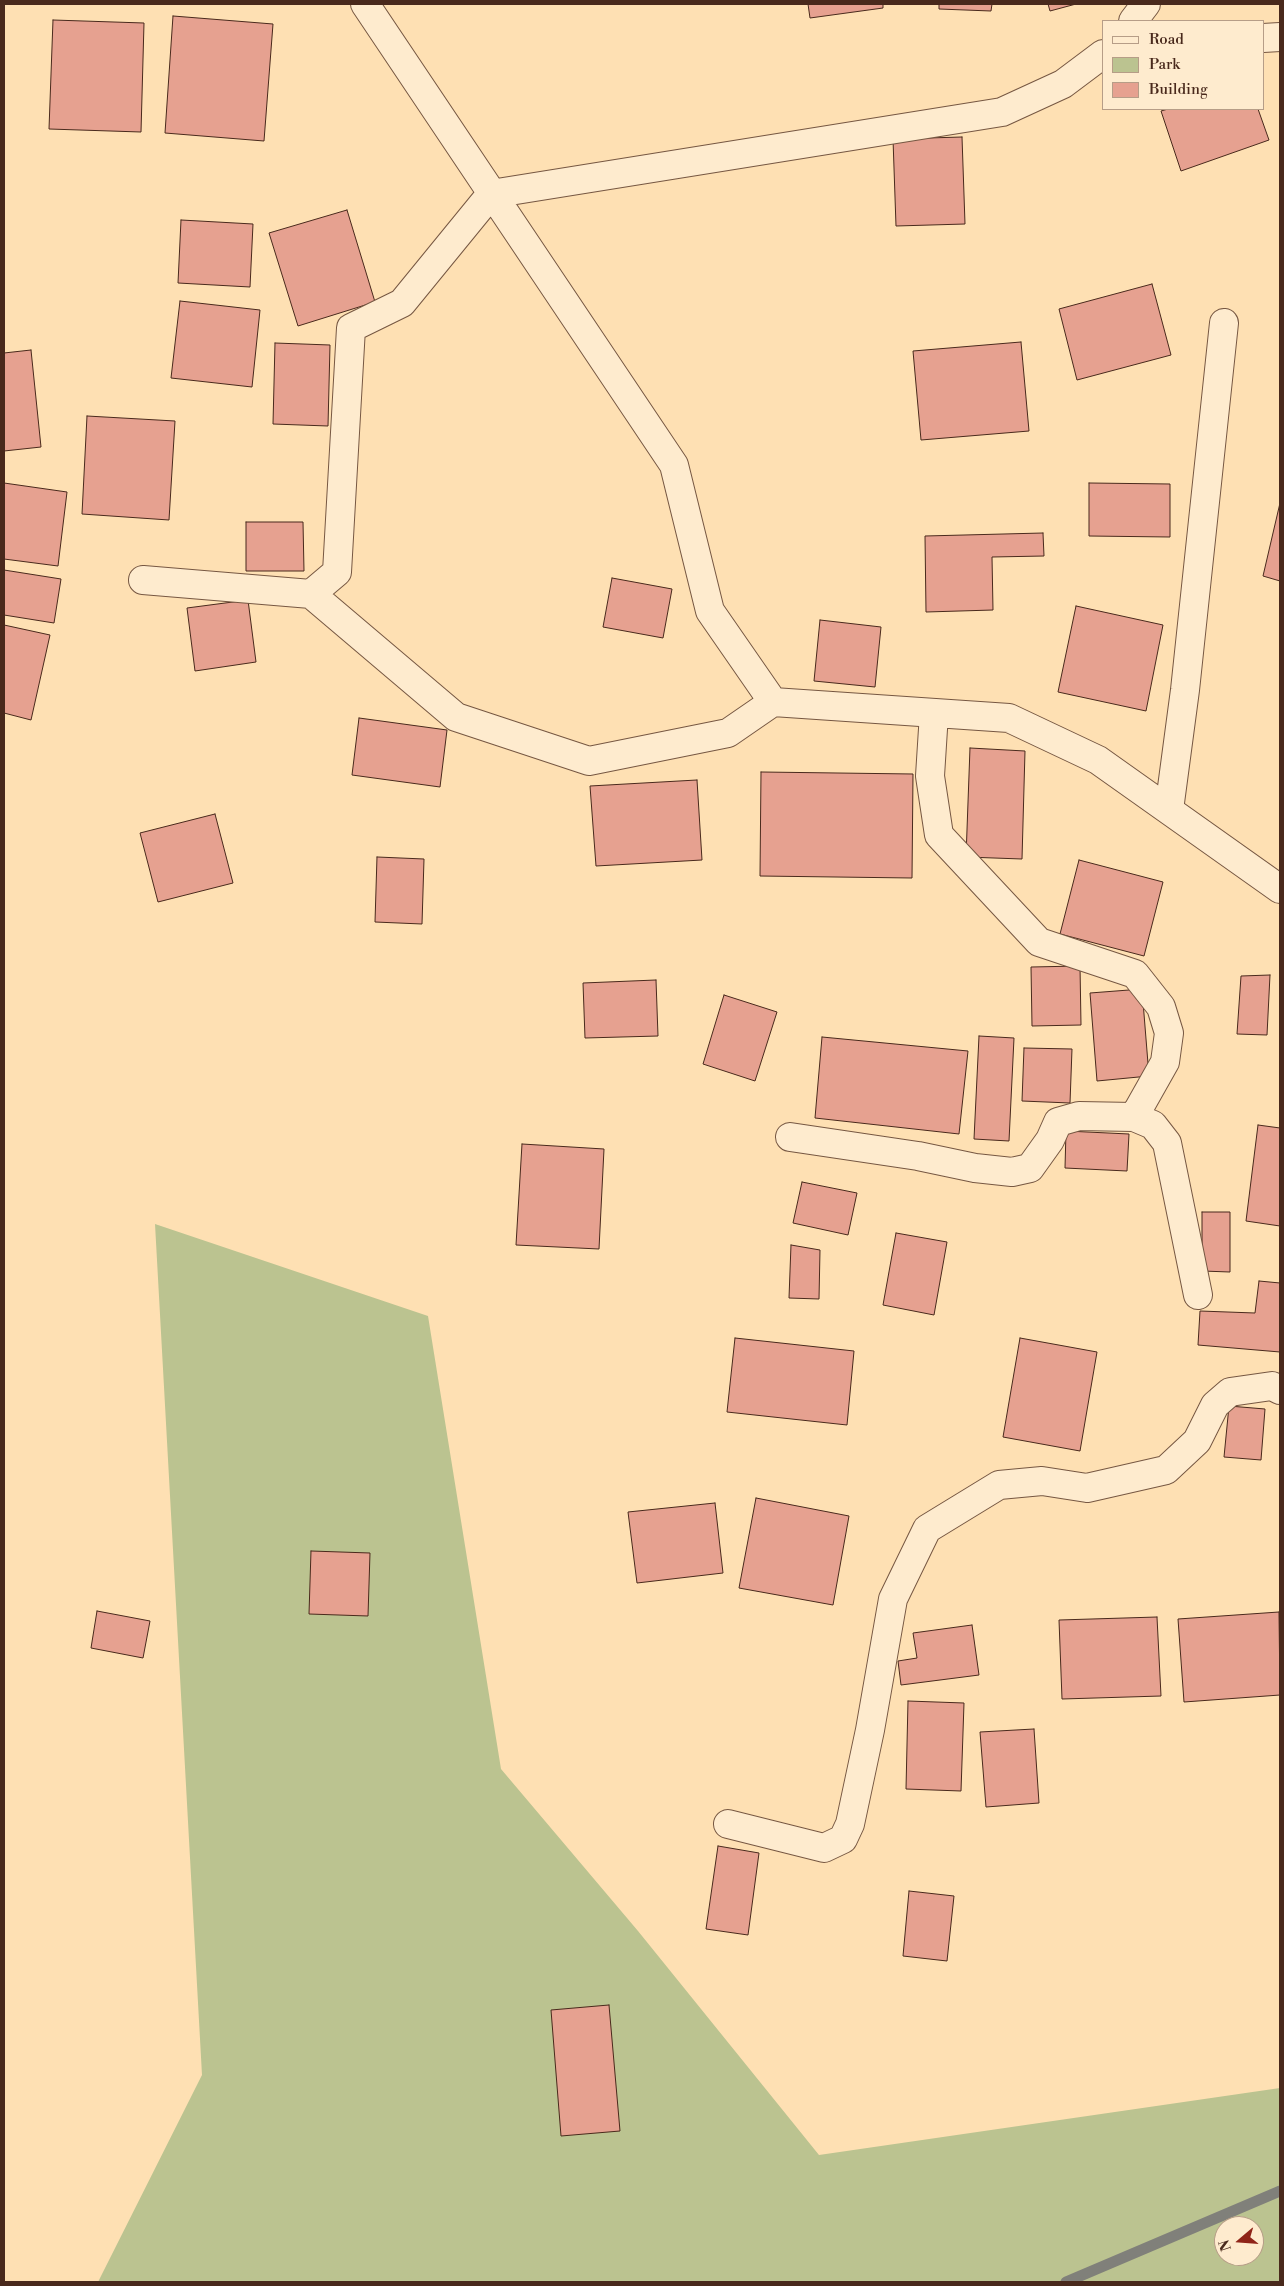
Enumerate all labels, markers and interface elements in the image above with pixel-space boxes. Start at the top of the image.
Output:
legend [1102,20,1264,110]
text: Road [1149,30,1184,49]
text: Park [1149,55,1180,74]
text: Building [1149,80,1208,99]
north arrow [1214,2216,1264,2266]
text: N [1215,2237,1236,2253]

